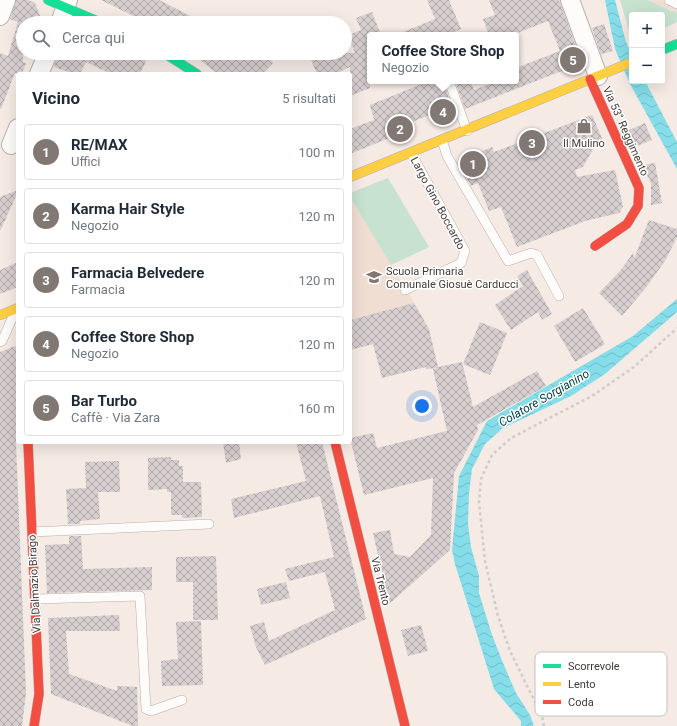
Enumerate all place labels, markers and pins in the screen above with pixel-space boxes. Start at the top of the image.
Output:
pin: 5 [560,45,586,75]
pin: 4 [430,97,456,127]
pin: 2 [387,114,413,144]
shop icon: Il Mulino [575,117,593,135]
pin: 3 [519,128,545,158]
place label: Il Mulino [563,137,605,150]
pin: 1 [460,149,486,179]
place label: Scuola Primaria Comunale Giosuè Carducci [386,265,518,291]
school or university icon: Scuola Primaria Comunale Giosuè Carducci [365,268,383,286]

